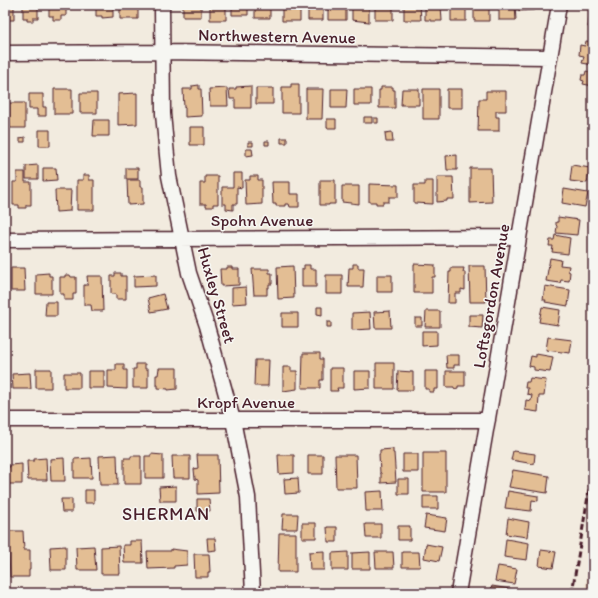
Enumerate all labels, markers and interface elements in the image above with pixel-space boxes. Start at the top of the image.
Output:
street label: Northwestern Avenue [198,25,356,47]
street label: Spohn Avenue [211,210,313,230]
street label: Loftsgordon Avenue [468,222,514,370]
street label: Huxley Street [194,244,240,346]
street label: Kropf Avenue [197,392,295,412]
district label: SHERMAN [122,503,210,525]

